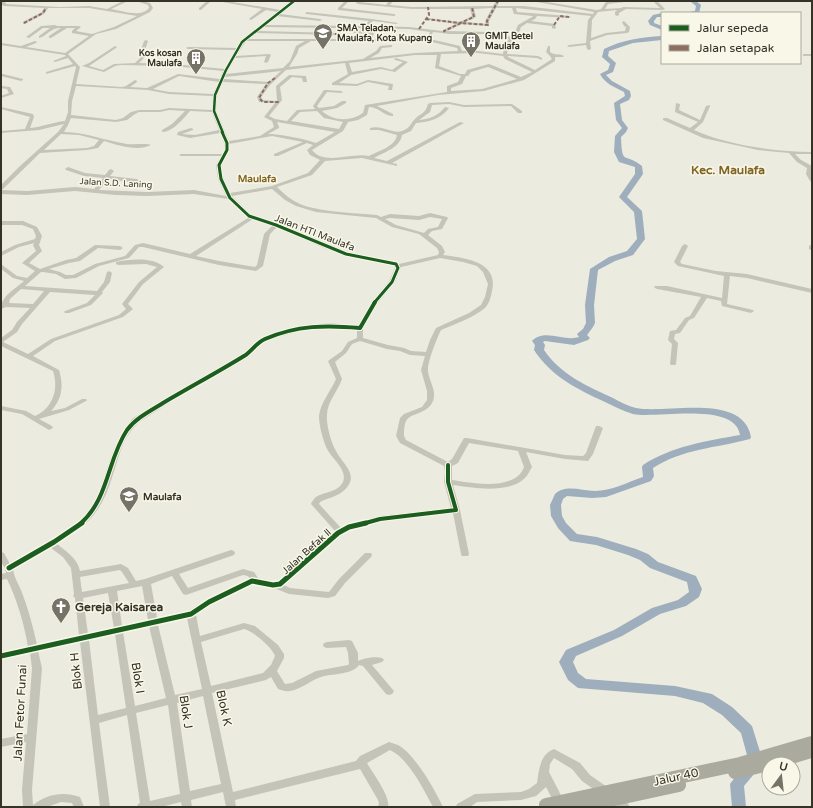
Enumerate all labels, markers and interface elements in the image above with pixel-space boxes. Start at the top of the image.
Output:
legend [661,12,801,64]
text: Jalur sepeda [697,21,769,35]
school or university icon: SMA Teladan, Maulafa, Kota Kupang [312,22,334,50]
place label: SMA Teladan, Maulafa, Kota Kupang [337,23,432,44]
building icon: GMIT Betel Maulafa [460,30,482,58]
place label: GMIT Betel Maulafa [485,31,533,52]
text: Jalan setapak [697,41,775,55]
building icon: Kos kosan Maulafa [185,47,207,75]
place label: Kos kosan Maulafa [139,48,182,69]
district label: Kec. Maulafa [691,163,765,177]
district label: Maulafa [238,173,277,185]
street label: Jalan S.D. Laning [79,176,153,191]
street label: Jalan HTI Maulafa [273,212,356,254]
school or university icon: Maulafa [118,485,140,513]
place label: Maulafa [143,491,182,503]
street label: Jalan Befak ll [280,527,334,577]
church icon: Gereja Kaisarea [50,596,72,624]
place label: Gereja Kaisarea [75,600,163,615]
street label: Blok H [67,652,85,690]
street label: Blok I [129,661,147,695]
street label: Jalan Fetor Funai [10,664,30,762]
street label: Blok K [213,689,235,727]
street label: Blok J [176,694,196,730]
north arrow [761,756,801,796]
text: U [778,759,789,774]
street label: Jalur 40 [652,765,700,789]

